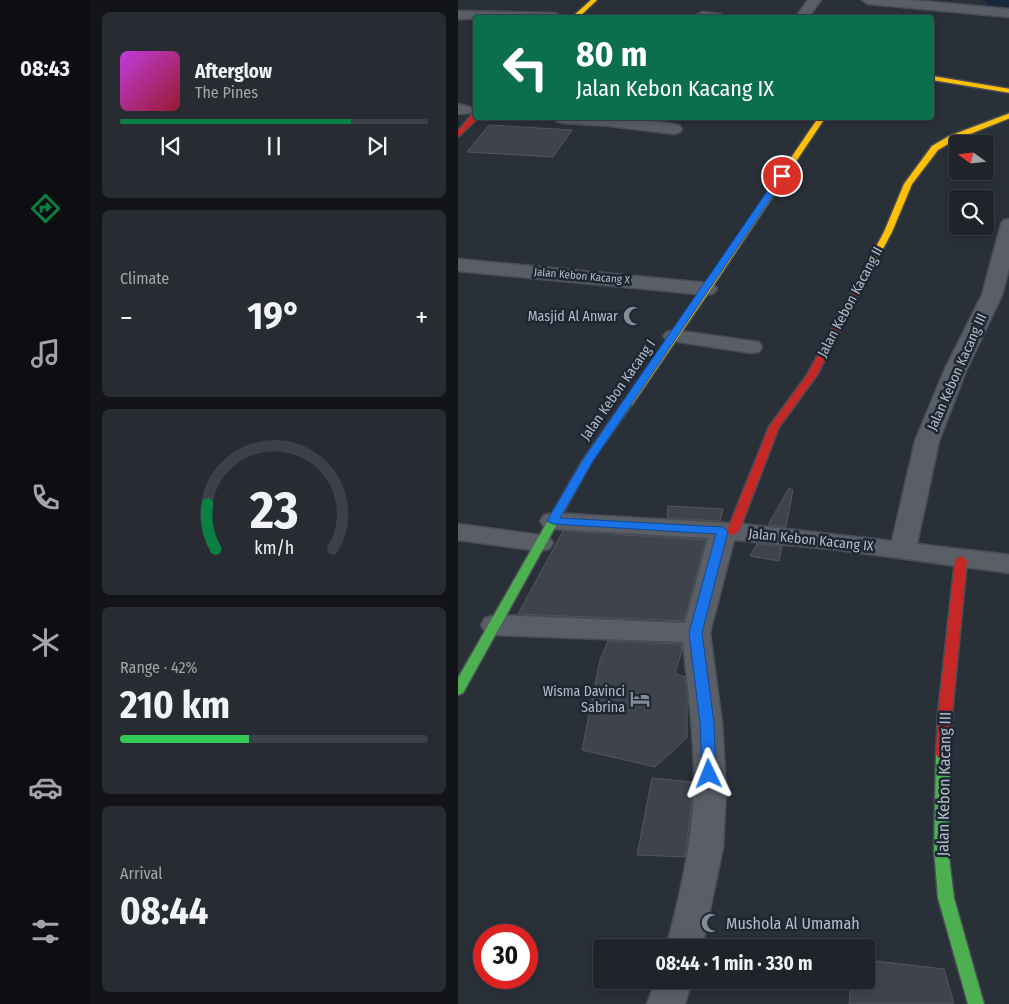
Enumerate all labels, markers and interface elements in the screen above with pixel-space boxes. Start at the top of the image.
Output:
text: 80 m [576,33,648,75]
icon: left [493,35,558,100]
text: 08:43 [20,55,70,82]
text: Afterglow [195,60,272,83]
text: Jalan Kebon Kacang IX [576,75,774,102]
text: The Pines [195,83,258,102]
icon: previous [157,132,185,160]
icon: pause [260,132,288,160]
icon: next [363,132,391,160]
north arrow [949,135,994,180]
map controls [949,135,994,235]
pin [761,155,803,197]
icon: arrive [768,162,796,190]
button: search [949,190,994,235]
icon: directions [28,191,63,226]
street label: Jalan Kebon Kacang II [814,244,886,360]
street label: Jalan Kebon Kacang X [534,265,631,287]
text: Climate [120,269,169,288]
text: 19° [247,293,301,339]
text: − [120,301,133,334]
text: + [415,301,428,334]
mosque icon: Masjid Al Anwar [622,305,644,327]
place label: Masjid Al Anwar [528,308,618,325]
street label: Jalan Kebon Kacang III [924,311,990,433]
icon: music [28,336,63,371]
street label: Jalan Kebon Kacang I [577,336,659,444]
text: 23 [249,479,298,542]
icon: phone [28,480,63,515]
street label: Jalan Kebon Kacang IX [747,525,875,555]
text: km/h [254,537,294,559]
icon: climate [28,625,63,660]
text: Range · 42% [120,658,197,677]
text: 210 km [120,682,230,728]
place label: Wisma Davinci Sabrina [543,683,625,716]
hotel icon: Wisma Davinci Sabrina [629,688,651,710]
street label: Jalan Kebon Kacang III [933,712,955,856]
position arrow [682,747,734,799]
icon: car [28,770,63,805]
text: Arrival [120,864,162,883]
text: 08:44 [120,888,208,934]
mosque icon: Mushola Al Umamah [700,912,722,934]
icon: filters [28,914,63,949]
place label: Mushola Al Umamah [726,914,860,933]
speed limit sign: 30 [473,924,538,989]
text: 08:44 · 1 min · 330 m [656,952,812,975]

